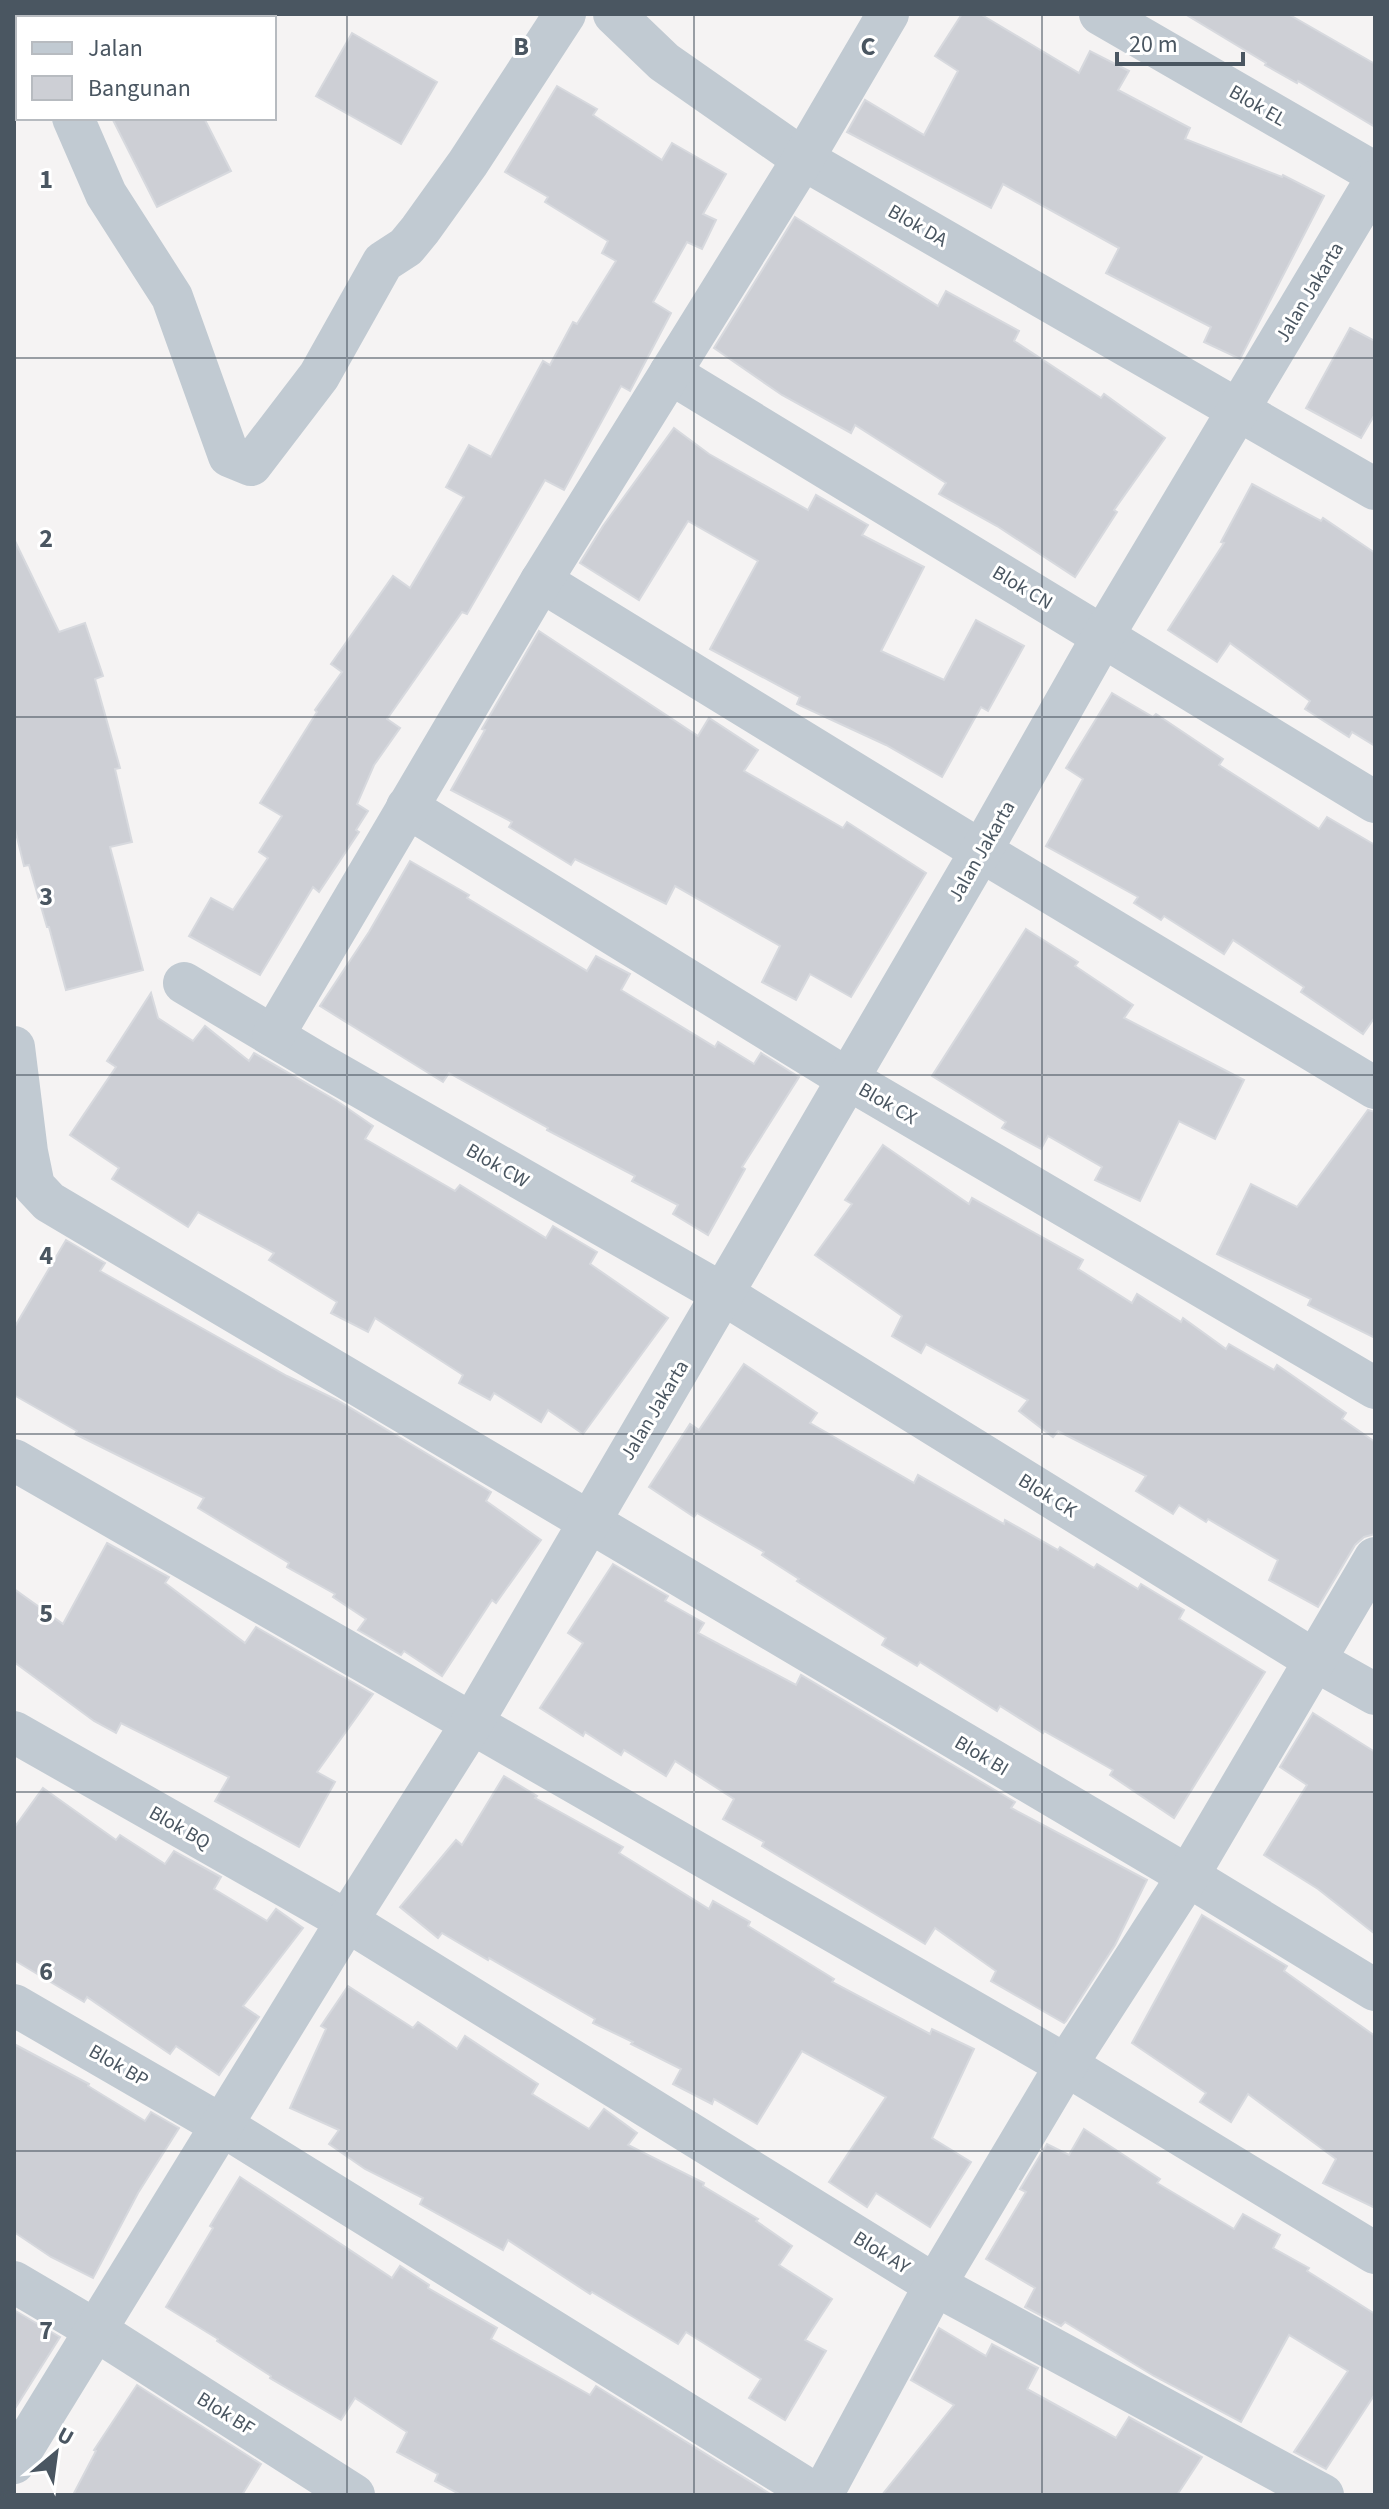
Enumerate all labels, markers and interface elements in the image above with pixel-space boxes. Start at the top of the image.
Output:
legend [16,16,276,120]
scale bar [1117,16,1243,66]
text: 20 m [1129,27,1178,62]
text: B [513,28,529,65]
text: C [860,28,876,65]
text: Jalan [88,31,143,66]
text: Bangunan [88,71,191,106]
street label: Blok EL [1224,78,1292,134]
text: 1 [39,161,53,198]
street label: Blok DA [883,198,953,254]
street label: Jalan Jakarta [1269,237,1351,348]
text: 2 [39,520,53,557]
street label: Blok CN [987,559,1058,617]
street label: Jalan Jakarta [942,796,1022,907]
text: 3 [39,878,53,915]
street label: Blok CX [853,1076,922,1132]
street label: Blok CW [461,1137,534,1195]
text: 4 [39,1237,53,1274]
street label: Jalan Jakarta [614,1355,696,1466]
street label: Blok CK [1013,1467,1083,1525]
text: 5 [39,1595,53,1632]
street label: Blok BI [949,1729,1014,1783]
street label: Blok BQ [144,1799,215,1857]
text: 6 [39,1953,53,1990]
street label: Blok BP [83,2038,154,2094]
street label: Blok AY [848,2225,915,2281]
text: 7 [39,2312,53,2349]
street label: Blok BF [191,2385,260,2443]
north arrow [16,2413,96,2493]
text: U [51,2419,79,2454]

